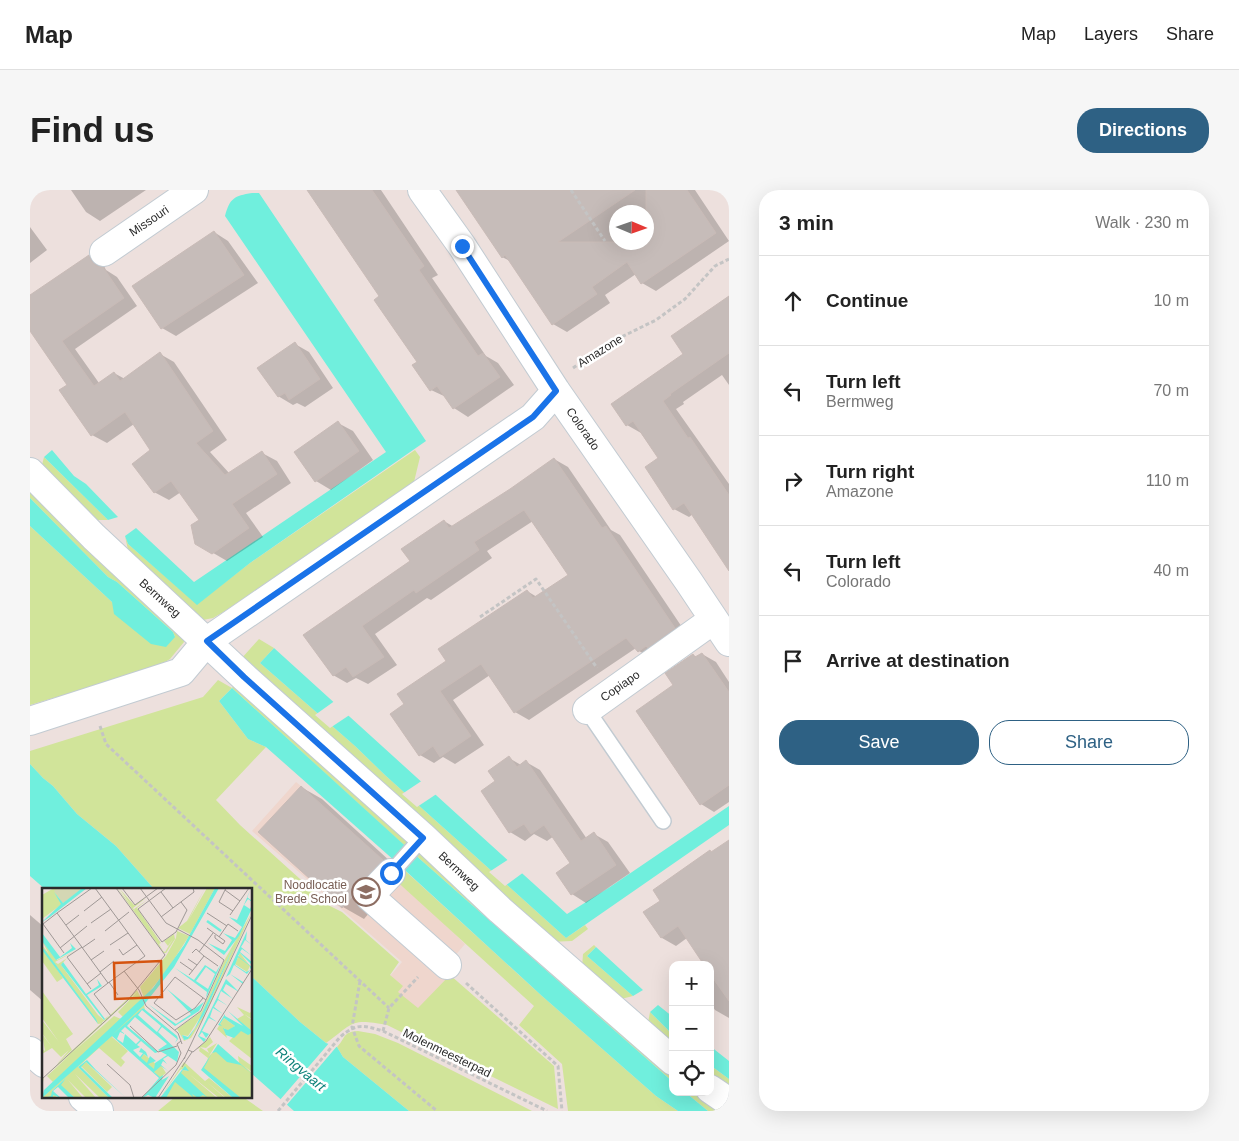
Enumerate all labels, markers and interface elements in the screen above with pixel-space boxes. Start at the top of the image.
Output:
text: Map [25,21,73,48]
text: Map [1021,24,1056,44]
text: Layers [1084,24,1138,44]
text: Share [1166,24,1214,44]
button: Directions [1077,108,1209,153]
text: Find us [30,110,154,149]
street label: Missouri [127,203,171,239]
north arrow [609,205,654,250]
text: 3 min [779,211,834,234]
text: Walk · 230 m [1095,214,1189,231]
route end [451,235,474,258]
icon: ahead [779,287,807,315]
text: Continue [826,290,908,311]
text: 10 m [1153,292,1189,309]
street label: Amazone [575,331,625,370]
text: Turn left [826,371,901,392]
icon: left [779,377,807,405]
text: 70 m [1153,382,1189,399]
text: Bermweg [826,393,894,410]
street label: Colorado [563,405,603,453]
text: Turn right [826,461,914,482]
icon: right [779,467,807,495]
text: 110 m [1146,472,1189,489]
text: Amazone [826,483,894,500]
text: Turn left [826,551,901,572]
icon: left [779,557,807,585]
text: 40 m [1153,562,1189,579]
text: Colorado [826,573,891,590]
street label: Bermweg [136,576,184,620]
icon: arrive [779,647,807,675]
text: Arrive at destination [826,650,1010,671]
street label: Copiapo [598,667,643,705]
button: Save [779,720,979,765]
button: Share [989,720,1189,765]
street label: Bermweg [436,849,482,893]
route start [380,862,403,885]
school or university icon: Noodlocatie Brede School [351,877,381,907]
place label: Noodlocatie Brede School [275,878,347,906]
inset map [42,888,252,1098]
map controls [669,961,714,1096]
button: + [669,961,714,1006]
button: − [669,1006,714,1051]
street label: Molenmeesterpad [401,1026,493,1080]
water label: Ringvaart [273,1044,330,1095]
button: locate [669,1051,714,1096]

